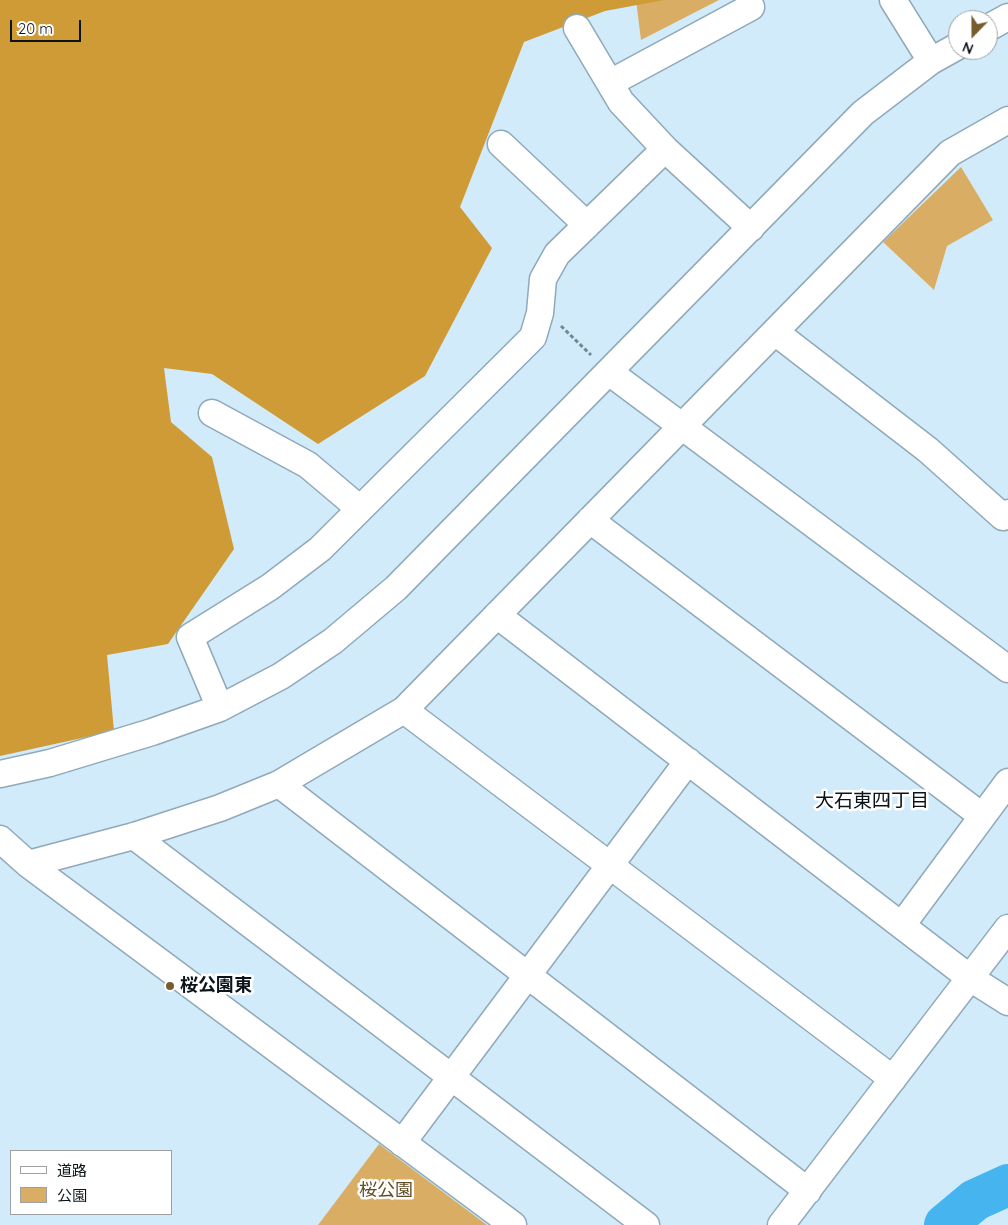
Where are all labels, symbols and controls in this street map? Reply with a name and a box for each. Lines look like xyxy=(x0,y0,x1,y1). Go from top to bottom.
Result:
scale bar xyxy=(12,10,84,42)
north arrow xyxy=(948,10,998,60)
text: 20 m xyxy=(18,19,53,38)
text: N xyxy=(960,38,976,58)
district label: 大石東四丁目 xyxy=(815,790,929,812)
place label: 桜公園東 xyxy=(180,975,252,997)
marker: 桜公園東 xyxy=(164,980,176,992)
legend xyxy=(10,1150,172,1215)
text: 道路 xyxy=(57,1161,87,1180)
park label: 桜公園 xyxy=(359,1180,413,1202)
text: 公園 xyxy=(57,1186,87,1205)

